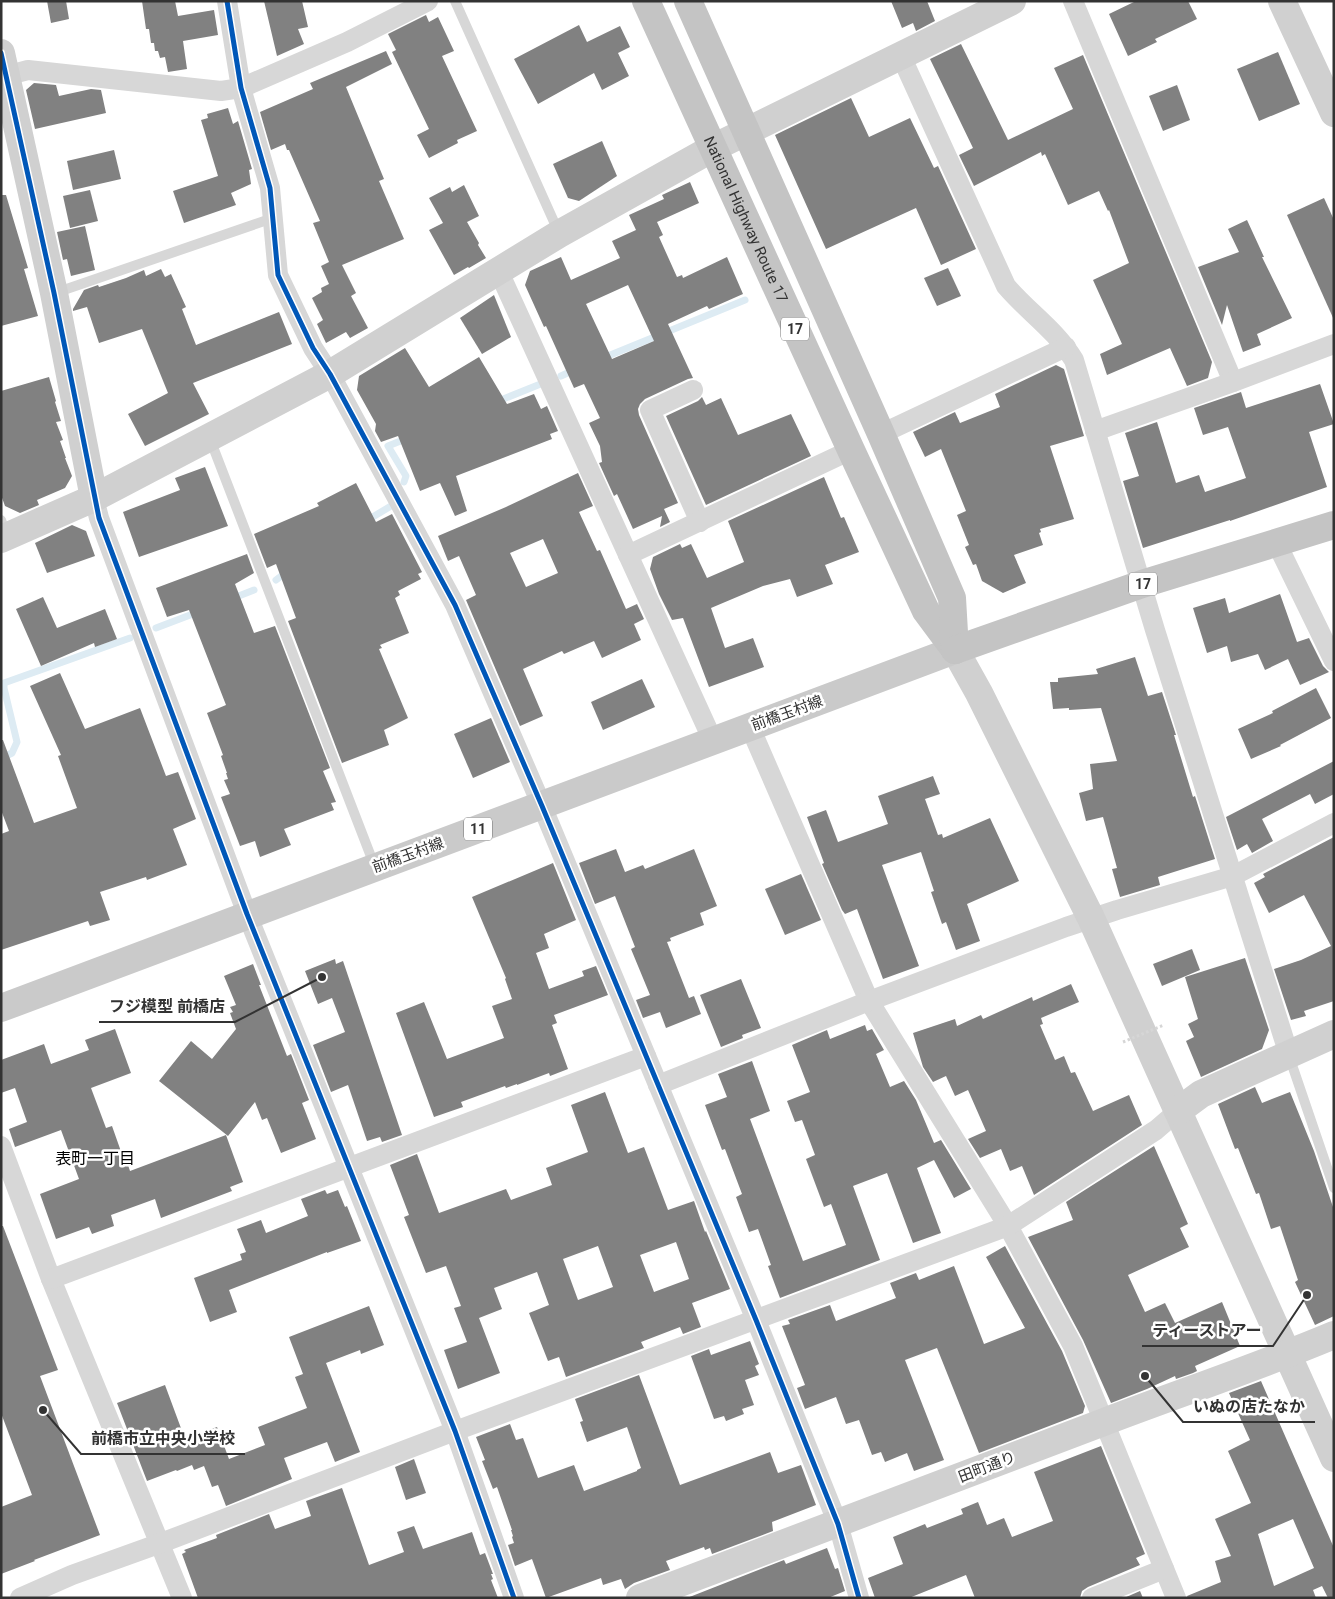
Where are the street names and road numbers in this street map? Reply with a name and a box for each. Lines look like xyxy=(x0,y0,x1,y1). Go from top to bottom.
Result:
street label: National Highway Route 17 xyxy=(700,133,791,305)
road number: 17 xyxy=(781,318,809,340)
road number: 17 xyxy=(1129,572,1157,596)
street label: 前橋玉村線 xyxy=(749,692,825,734)
road number: 11 xyxy=(464,818,492,841)
street label: 前橋玉村線 xyxy=(370,834,446,876)
street label: 田町通り xyxy=(956,1448,1018,1486)

